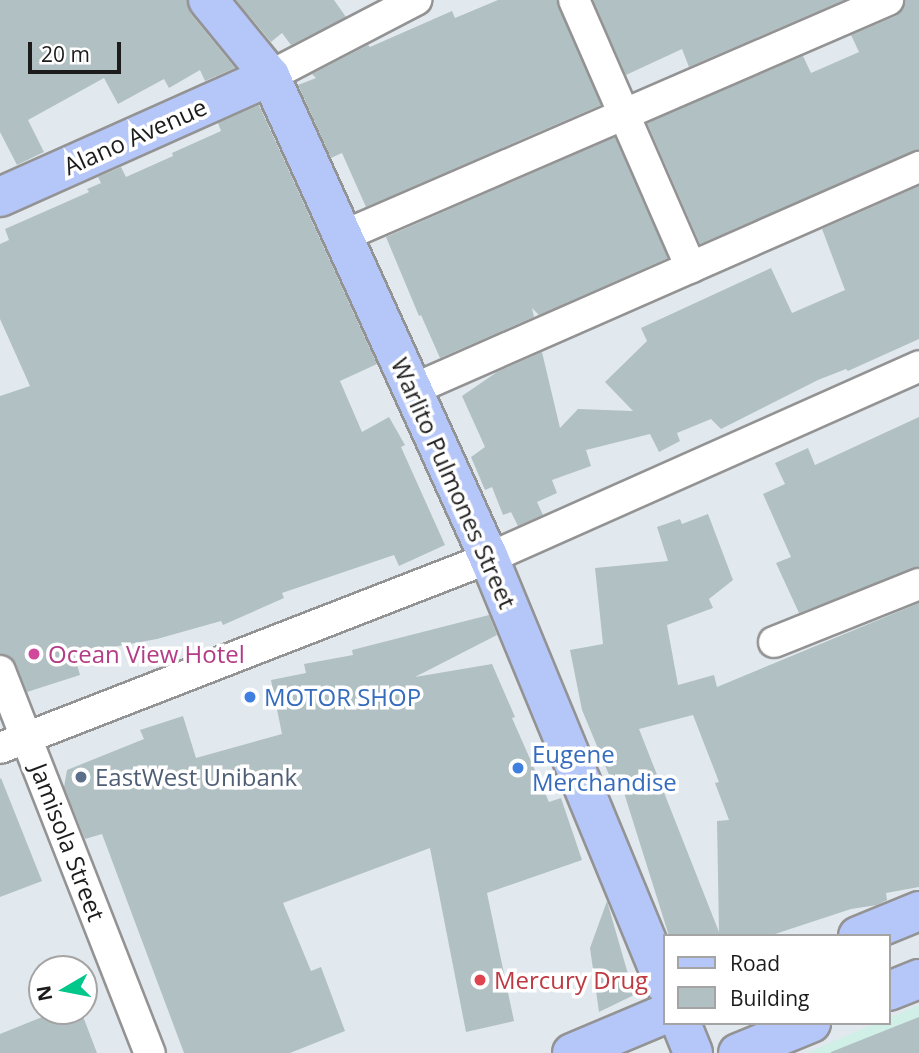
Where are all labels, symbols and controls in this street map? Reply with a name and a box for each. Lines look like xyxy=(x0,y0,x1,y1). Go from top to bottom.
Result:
scale bar xyxy=(32,28,124,72)
text: 20 m xyxy=(41,40,90,68)
street label: Alano Avenue xyxy=(59,92,211,180)
street label: Warlito Pulmones Street xyxy=(386,353,522,613)
place label: Ocean View Hotel xyxy=(48,640,245,668)
marker: Ocean View Hotel xyxy=(26,646,42,662)
place label: MOTOR SHOP xyxy=(264,683,421,711)
marker: MOTOR SHOP xyxy=(242,689,258,705)
place label: Eugene Merchandise xyxy=(532,740,677,796)
street label: Jamisola Street xyxy=(25,759,111,925)
marker: Eugene Merchandise xyxy=(510,760,526,776)
place label: EastWest Unibank xyxy=(95,763,297,791)
marker: EastWest Unibank xyxy=(73,769,89,785)
legend xyxy=(664,934,891,1025)
text: Road xyxy=(730,949,780,977)
north arrow xyxy=(28,955,98,1025)
place label: Mercury Drug xyxy=(494,966,648,994)
marker: Mercury Drug xyxy=(472,972,488,988)
text: N xyxy=(30,983,58,1003)
text: Building xyxy=(730,984,809,1012)

